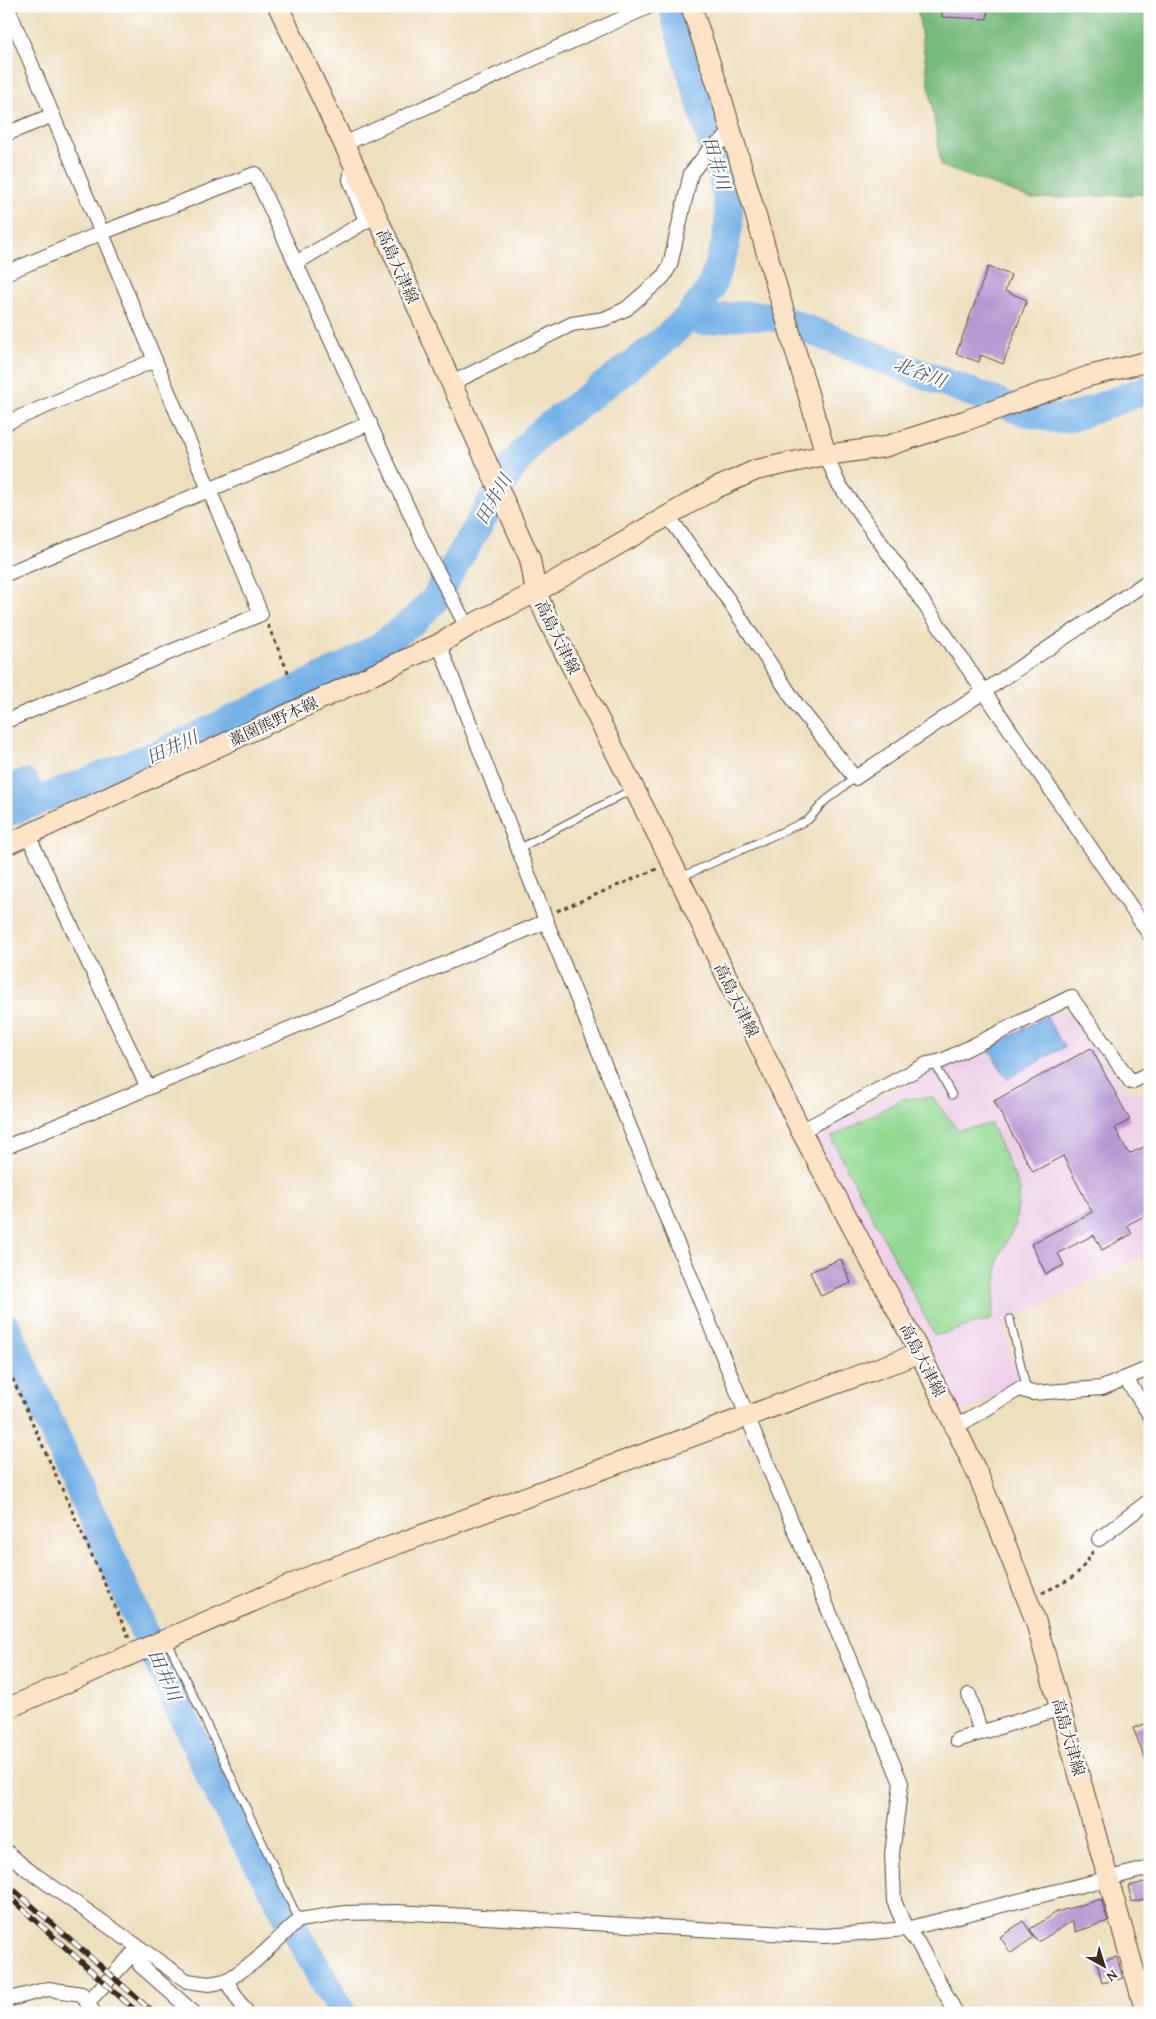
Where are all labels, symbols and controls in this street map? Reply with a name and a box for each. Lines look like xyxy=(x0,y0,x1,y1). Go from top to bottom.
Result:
water label: 田井川 xyxy=(697,133,738,195)
street label: 高島大津線 xyxy=(371,225,425,307)
water label: 北谷川 xyxy=(890,350,952,395)
water label: 田井川 xyxy=(468,467,519,529)
street label: 高島大津線 xyxy=(530,596,586,678)
street label: 藁園熊野本線 xyxy=(224,690,322,752)
water label: 田井川 xyxy=(142,723,204,770)
street label: 高島大津線 xyxy=(709,959,765,1041)
street label: 高島大津線 xyxy=(894,1319,952,1401)
water label: 田井川 xyxy=(142,1645,189,1707)
street label: 高島大津線 xyxy=(1046,1695,1092,1779)
north arrow xyxy=(1078,1942,1128,1992)
text: N xyxy=(1102,1965,1122,1987)

